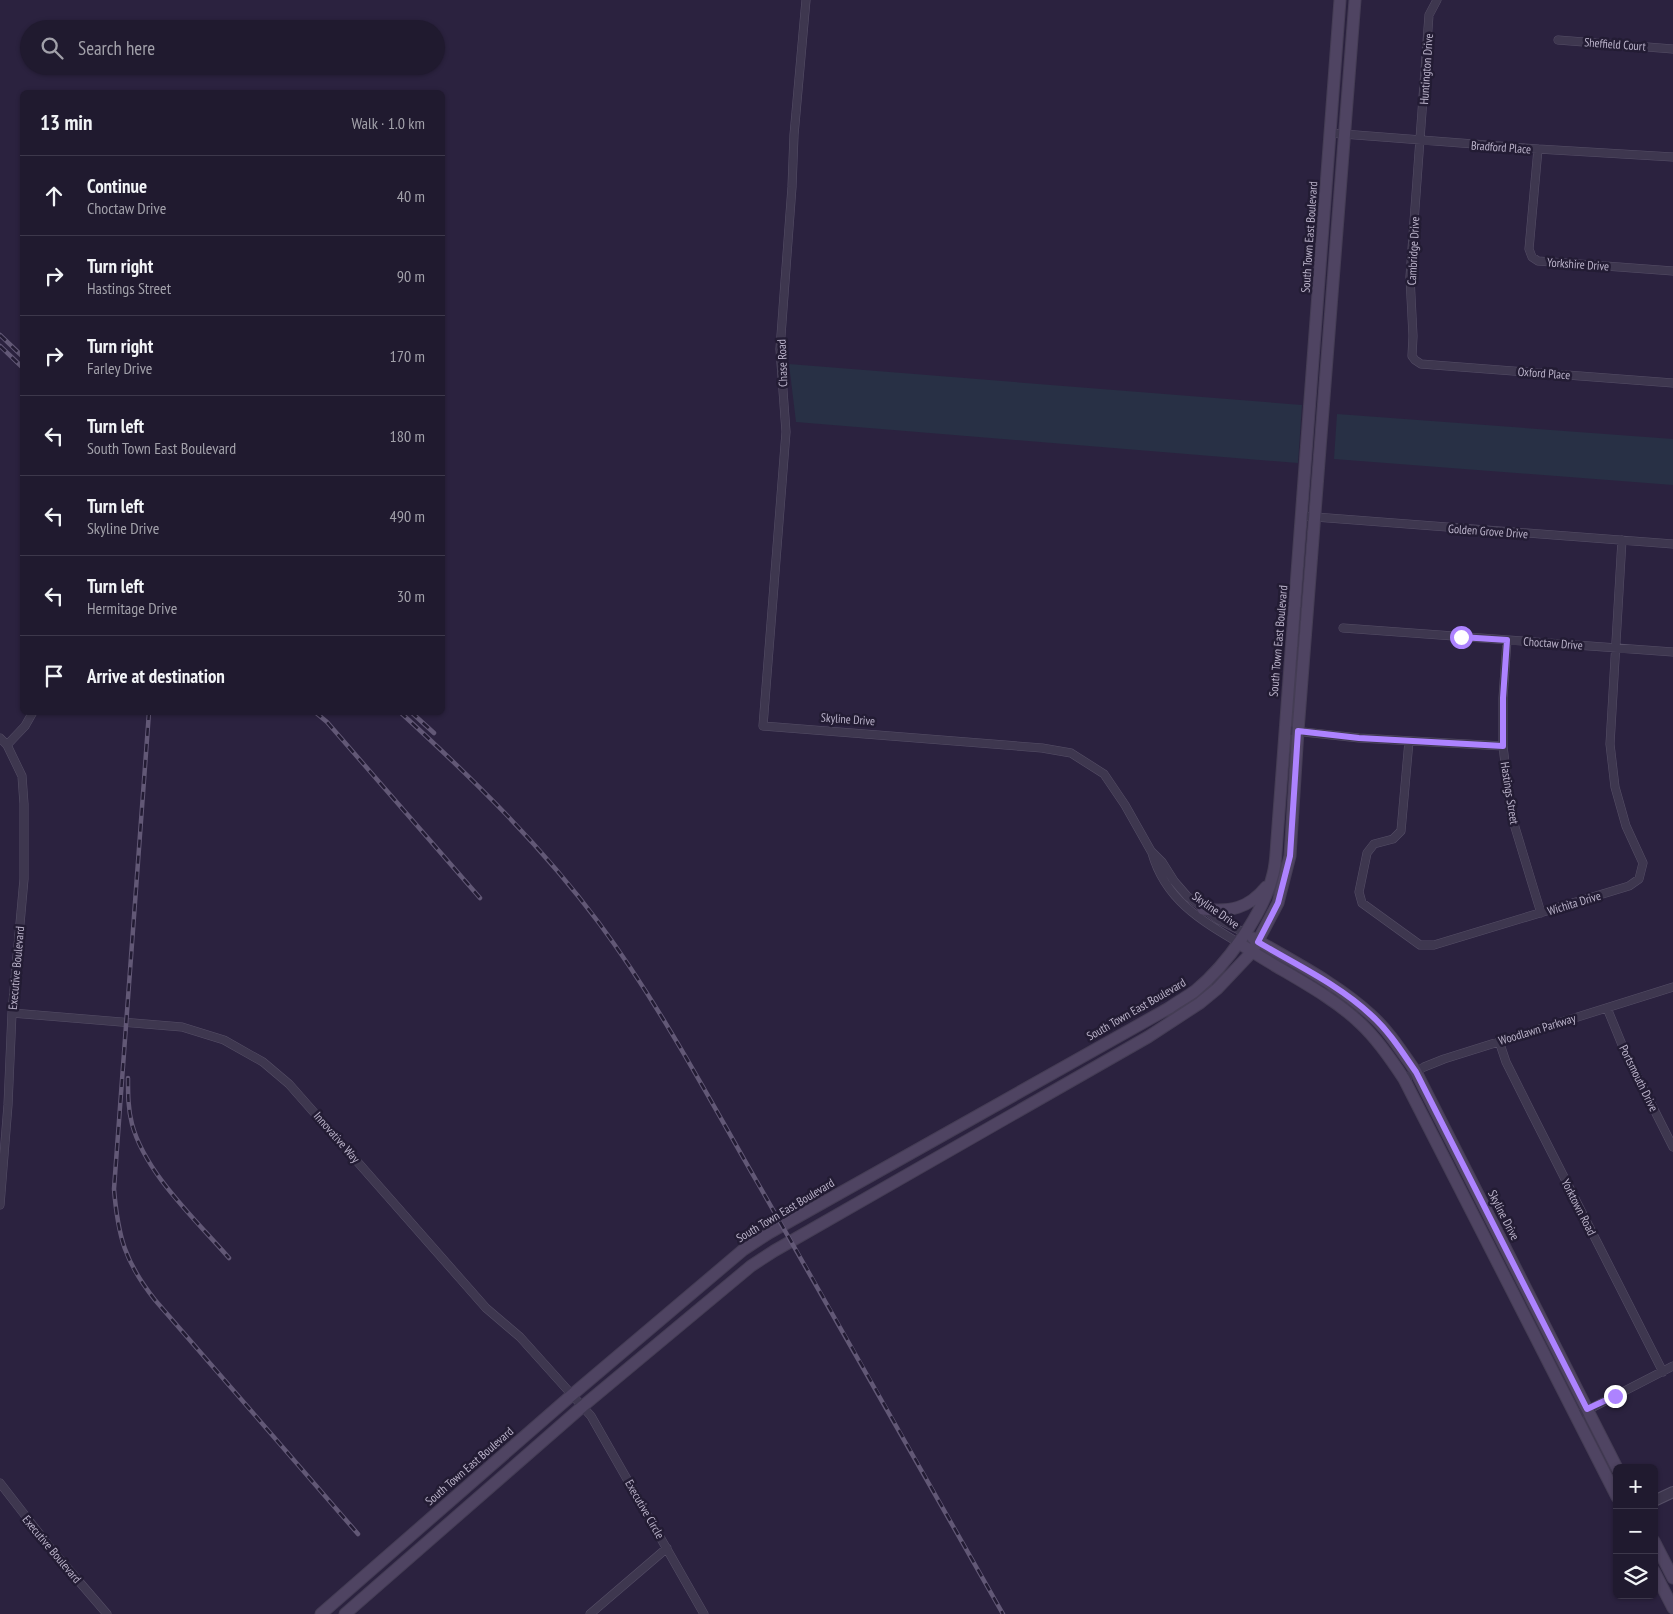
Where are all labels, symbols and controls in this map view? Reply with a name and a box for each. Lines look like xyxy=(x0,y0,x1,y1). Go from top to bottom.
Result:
search box xyxy=(20,20,445,75)
street label: Huntington Drive xyxy=(1416,33,1436,105)
icon: search xyxy=(38,34,66,62)
street label: Sheffield Court xyxy=(1584,34,1647,54)
text: Search here xyxy=(78,36,155,60)
text: 13 min xyxy=(40,109,92,136)
text: Walk · 1.0 km xyxy=(351,113,425,133)
street label: Bradford Place xyxy=(1470,137,1532,157)
text: Continue xyxy=(87,174,147,198)
street label: South Town East Boulevard xyxy=(1298,181,1320,293)
icon: ahead xyxy=(40,182,68,210)
text: 40 m xyxy=(397,186,425,206)
text: Choctaw Drive xyxy=(87,198,166,218)
street label: Cambridge Drive xyxy=(1404,216,1422,286)
text: Turn right xyxy=(87,254,153,278)
street label: Yorkshire Drive xyxy=(1546,254,1610,274)
icon: right xyxy=(40,262,68,290)
text: 90 m xyxy=(397,266,425,286)
text: Hastings Street xyxy=(87,278,171,298)
text: Turn right xyxy=(87,334,153,358)
street label: Chase Road xyxy=(774,339,790,387)
icon: right xyxy=(40,342,68,370)
text: 170 m xyxy=(390,346,425,366)
text: Farley Drive xyxy=(87,358,152,378)
street label: Oxford Place xyxy=(1517,364,1571,382)
text: Turn left xyxy=(87,414,144,438)
icon: left xyxy=(40,422,68,450)
text: 180 m xyxy=(390,426,425,446)
text: South Town East Boulevard xyxy=(87,438,236,458)
text: Turn left xyxy=(87,494,144,518)
icon: left xyxy=(40,502,68,530)
text: 490 m xyxy=(390,506,425,526)
text: Skyline Drive xyxy=(87,518,159,538)
street label: Golden Grove Drive xyxy=(1448,521,1528,541)
text: Turn left xyxy=(87,574,144,598)
icon: left xyxy=(40,582,68,610)
street label: South Town East Boulevard xyxy=(1266,585,1290,697)
text: 30 m xyxy=(397,586,425,606)
text: Hermitage Drive xyxy=(87,598,177,618)
route start xyxy=(1450,626,1473,649)
street label: Choctaw Drive xyxy=(1523,633,1583,653)
icon: arrive xyxy=(40,662,68,690)
text: Arrive at destination xyxy=(87,664,225,688)
street label: Skyline Drive xyxy=(820,710,876,728)
street label: Hastings Street xyxy=(1498,761,1522,826)
street label: Skyline Drive xyxy=(1189,888,1243,932)
street label: Wichita Drive xyxy=(1545,888,1603,918)
street label: Executive Boulevard xyxy=(5,926,27,1010)
street label: South Town East Boulevard xyxy=(1084,975,1188,1043)
street label: Woodlawn Parkway xyxy=(1497,1010,1578,1048)
street label: Portsmouth Drive xyxy=(1616,1042,1662,1114)
street label: Innovative Way xyxy=(311,1108,364,1166)
street label: South Town East Boulevard xyxy=(733,1175,837,1245)
street label: Yorktown Road xyxy=(1558,1176,1600,1238)
street label: Skyline Drive xyxy=(1485,1187,1523,1243)
route end xyxy=(1604,1385,1627,1408)
street label: South Town East Boulevard xyxy=(422,1424,516,1508)
map controls xyxy=(1613,1464,1658,1599)
button: + xyxy=(1613,1464,1658,1509)
street label: Executive Circle xyxy=(622,1477,668,1541)
button: − xyxy=(1613,1509,1658,1554)
street label: Executive Boulevard xyxy=(19,1512,85,1586)
button: layers xyxy=(1613,1554,1658,1599)

